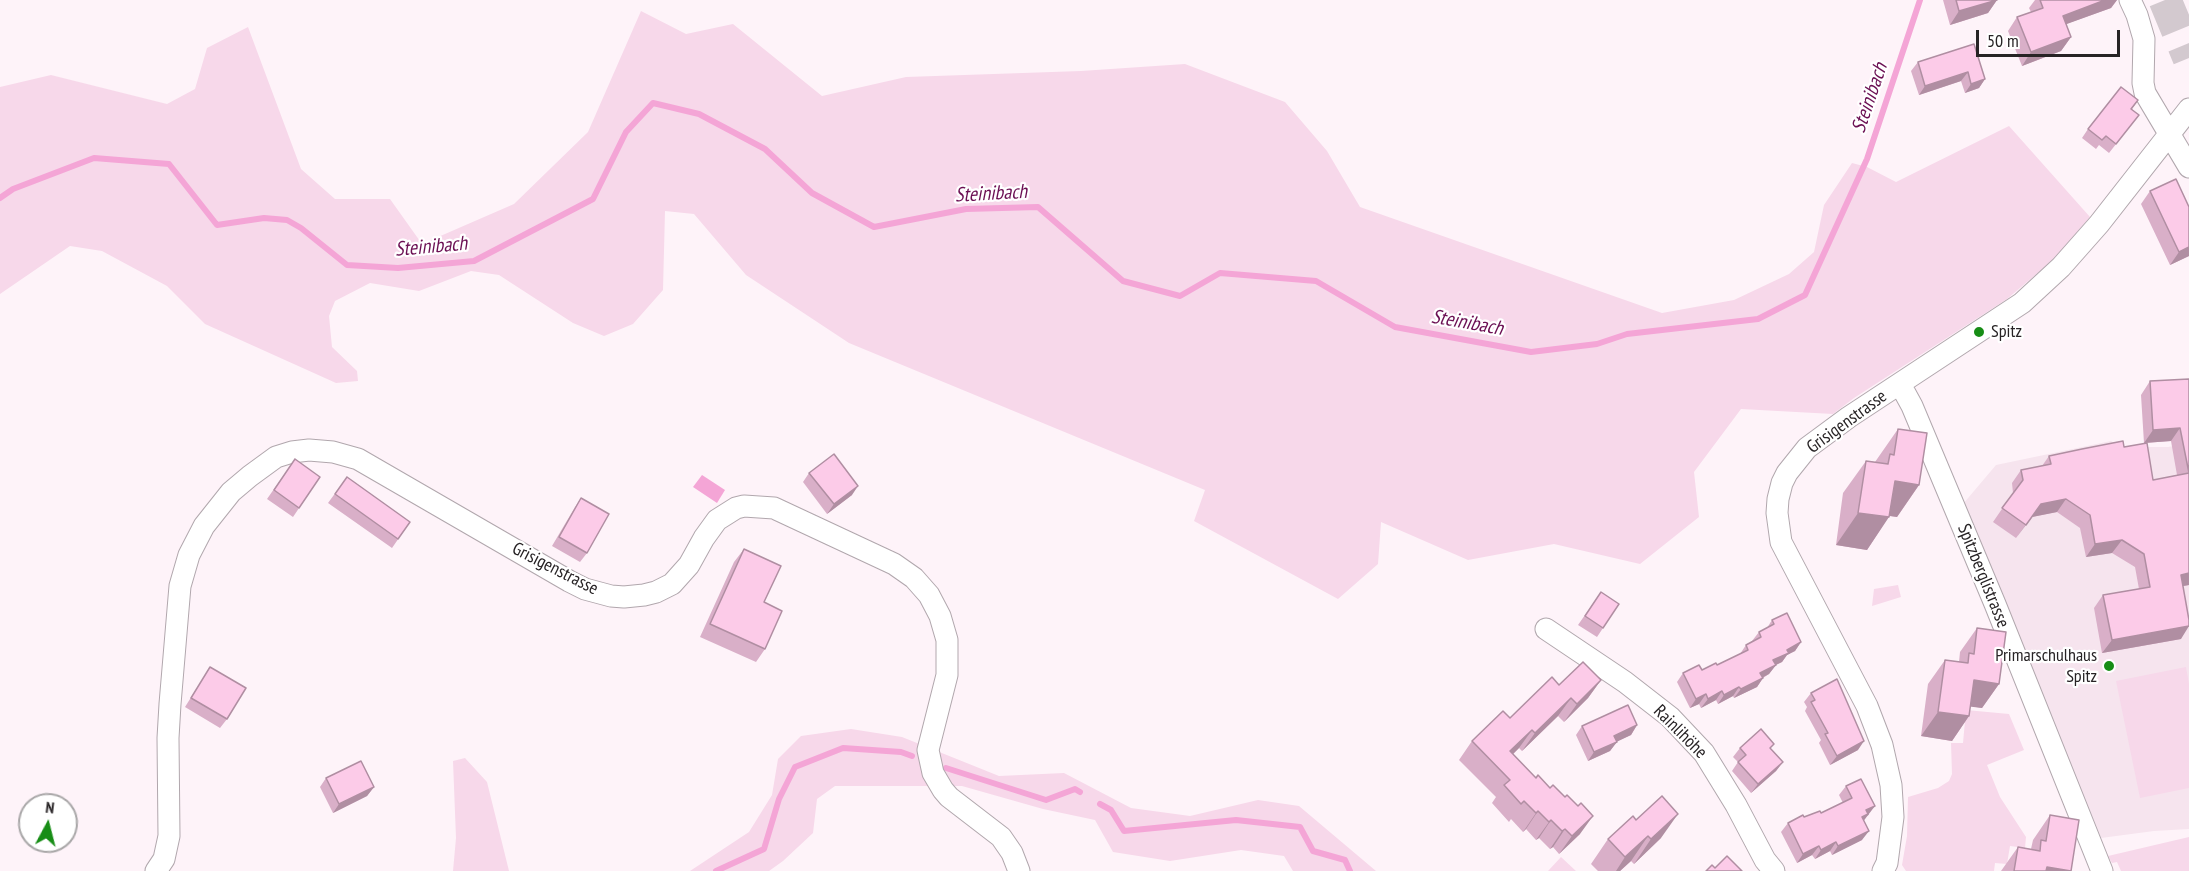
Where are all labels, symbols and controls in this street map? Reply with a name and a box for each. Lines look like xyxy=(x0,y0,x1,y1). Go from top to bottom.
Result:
scale bar xyxy=(1979,18,2123,56)
text: 50 m xyxy=(1987,29,2019,52)
water label: Steinibach xyxy=(1847,60,1893,136)
water label: Steinibach xyxy=(954,180,1028,208)
water label: Steinibach xyxy=(394,232,468,262)
water label: Steinibach xyxy=(1429,305,1505,341)
place label: Spitz xyxy=(1991,321,2022,343)
marker: Spitz xyxy=(1972,325,1986,339)
street label: Grisigenstrasse xyxy=(1803,386,1891,458)
street label: Spitzberglistrasse xyxy=(1952,521,2014,631)
street label: Grisigenstrasse xyxy=(508,538,602,600)
place label: Primarschulhaus Spitz xyxy=(1995,645,2097,688)
marker: Primarschulhaus Spitz xyxy=(2102,659,2116,673)
street label: Rainlihöhe xyxy=(1649,701,1711,763)
north arrow xyxy=(18,793,78,853)
text: N xyxy=(44,797,55,818)

